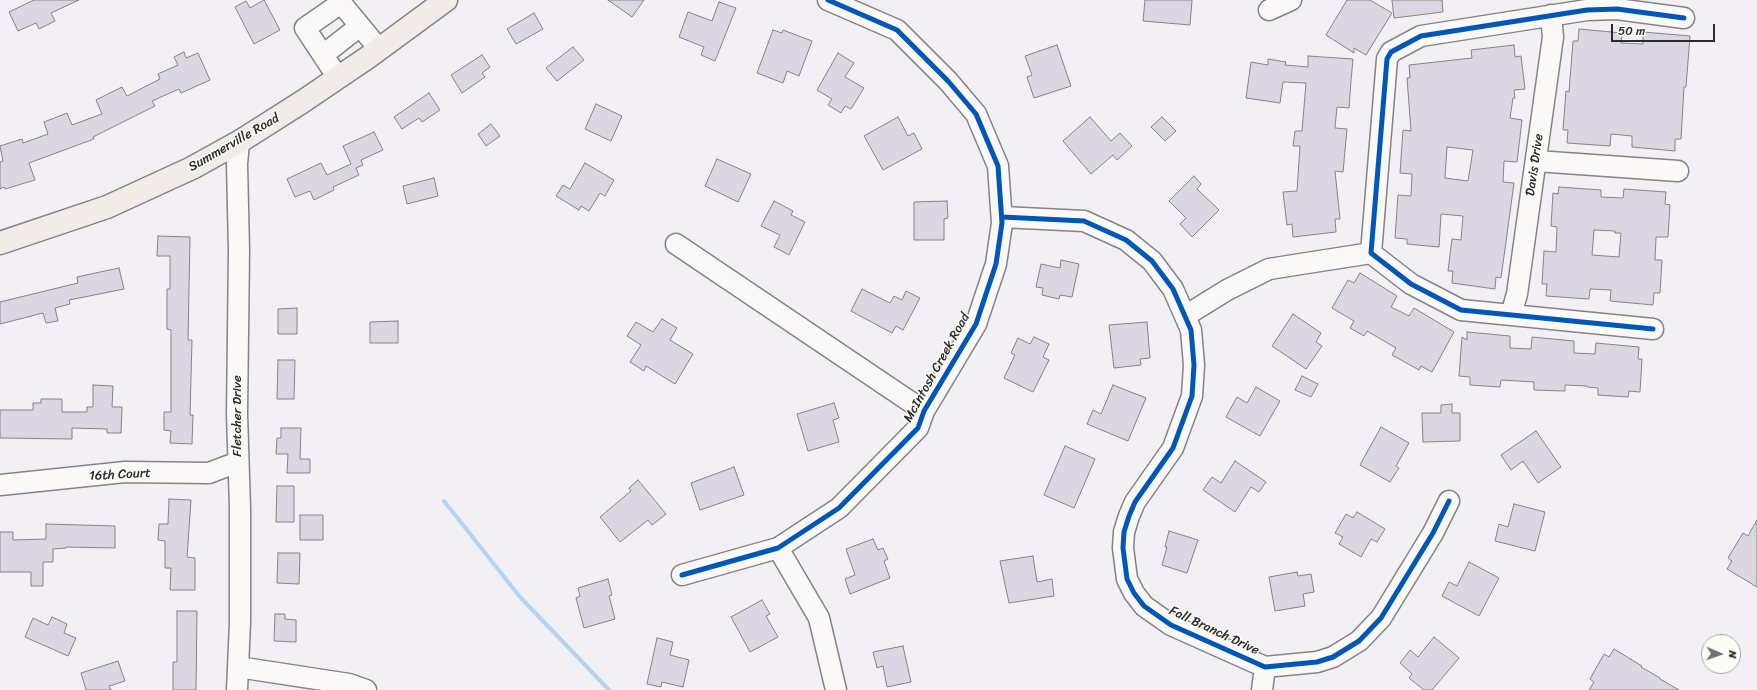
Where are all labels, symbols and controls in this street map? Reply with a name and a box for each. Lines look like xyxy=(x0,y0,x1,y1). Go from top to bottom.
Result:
scale bar xyxy=(1613,16,1717,42)
text: 50 m xyxy=(1618,20,1645,42)
street label: Summerville Road xyxy=(186,111,282,175)
street label: Davis Drive xyxy=(1523,133,1547,197)
street label: McIntosh Creek Road xyxy=(901,311,973,425)
street label: Fletcher Drive xyxy=(230,375,246,457)
street label: 16th Court xyxy=(89,466,151,484)
street label: Fall Branch Drive xyxy=(1166,603,1262,659)
north arrow xyxy=(1701,634,1741,674)
text: N xyxy=(1723,650,1742,659)

